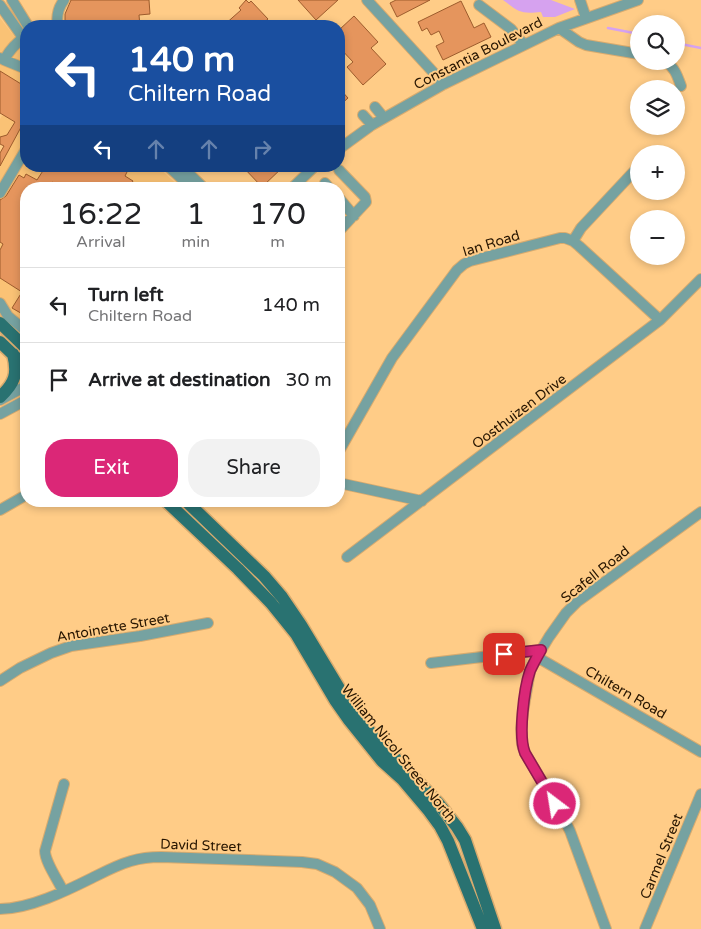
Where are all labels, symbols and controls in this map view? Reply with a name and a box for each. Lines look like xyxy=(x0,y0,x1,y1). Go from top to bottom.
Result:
street label: Constantia Boulevard xyxy=(411,14,545,93)
map controls xyxy=(630,15,685,265)
button: search xyxy=(630,15,685,70)
text: 140 m xyxy=(128,39,235,81)
icon: left xyxy=(45,40,110,105)
button: layers xyxy=(630,80,685,135)
text: Chiltern Road xyxy=(128,81,271,107)
icon: left xyxy=(89,135,117,163)
icon: ahead xyxy=(142,135,170,163)
icon: ahead xyxy=(195,135,223,163)
icon: right xyxy=(248,135,276,163)
button: + xyxy=(630,145,685,200)
text: 16:22 xyxy=(59,196,142,233)
text: 1 xyxy=(186,196,205,233)
text: 170 xyxy=(249,196,306,233)
button: − xyxy=(630,210,685,265)
street label: Ian Road xyxy=(460,227,522,260)
text: Arrival xyxy=(76,232,126,252)
text: min xyxy=(182,232,210,252)
text: m xyxy=(270,232,285,252)
text: Turn left xyxy=(88,284,164,306)
icon: left xyxy=(45,291,73,319)
text: 140 m xyxy=(262,294,320,316)
text: Chiltern Road xyxy=(88,306,192,326)
icon: arrive xyxy=(45,366,73,394)
text: Arrive at destination xyxy=(88,369,271,391)
text: 30 m xyxy=(286,369,332,391)
street label: Oosthuizen Drive xyxy=(469,370,570,452)
button: Exit xyxy=(45,439,178,497)
button: Share xyxy=(188,439,320,497)
street label: Scafell Road xyxy=(558,542,633,606)
street label: Antoinette Street xyxy=(55,609,172,646)
pin xyxy=(483,633,525,675)
icon: arrive xyxy=(490,640,518,668)
street label: Chiltern Road xyxy=(582,662,669,723)
street label: William Nicol Street North xyxy=(338,681,459,826)
position arrow xyxy=(528,777,580,829)
street label: Carmel Street xyxy=(637,810,687,902)
street label: David Street xyxy=(160,836,243,855)

